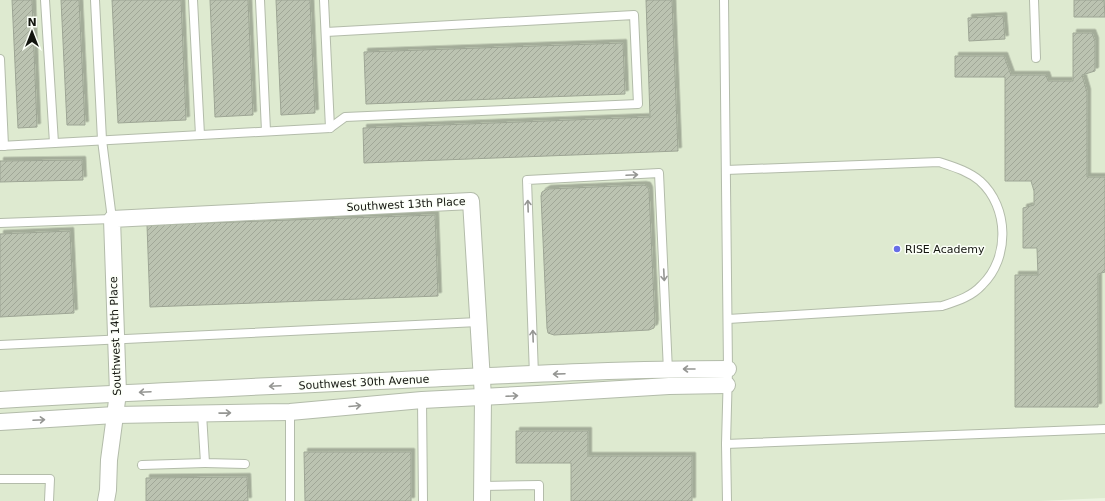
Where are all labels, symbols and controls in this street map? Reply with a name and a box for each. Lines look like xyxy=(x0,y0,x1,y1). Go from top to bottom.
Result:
north arrow xyxy=(12,12,52,52)
text: N xyxy=(27,16,37,29)
one-way arrow xyxy=(625,171,638,178)
street label: Southwest 13th Place xyxy=(346,195,466,214)
one-way arrow xyxy=(524,200,532,213)
place label: RISE Academy xyxy=(905,243,985,256)
marker: RISE Academy xyxy=(892,244,902,254)
one-way arrow xyxy=(660,268,668,281)
street label: Southwest 14th Place xyxy=(107,276,124,396)
one-way arrow xyxy=(529,330,536,343)
one-way arrow xyxy=(683,365,696,373)
one-way arrow xyxy=(553,370,566,377)
street label: Southwest 30th Avenue xyxy=(298,373,430,392)
one-way arrow xyxy=(269,382,282,390)
one-way arrow xyxy=(139,388,152,396)
one-way arrow xyxy=(505,392,518,399)
one-way arrow xyxy=(348,403,361,410)
one-way arrow xyxy=(218,410,231,417)
one-way arrow xyxy=(32,416,45,423)

